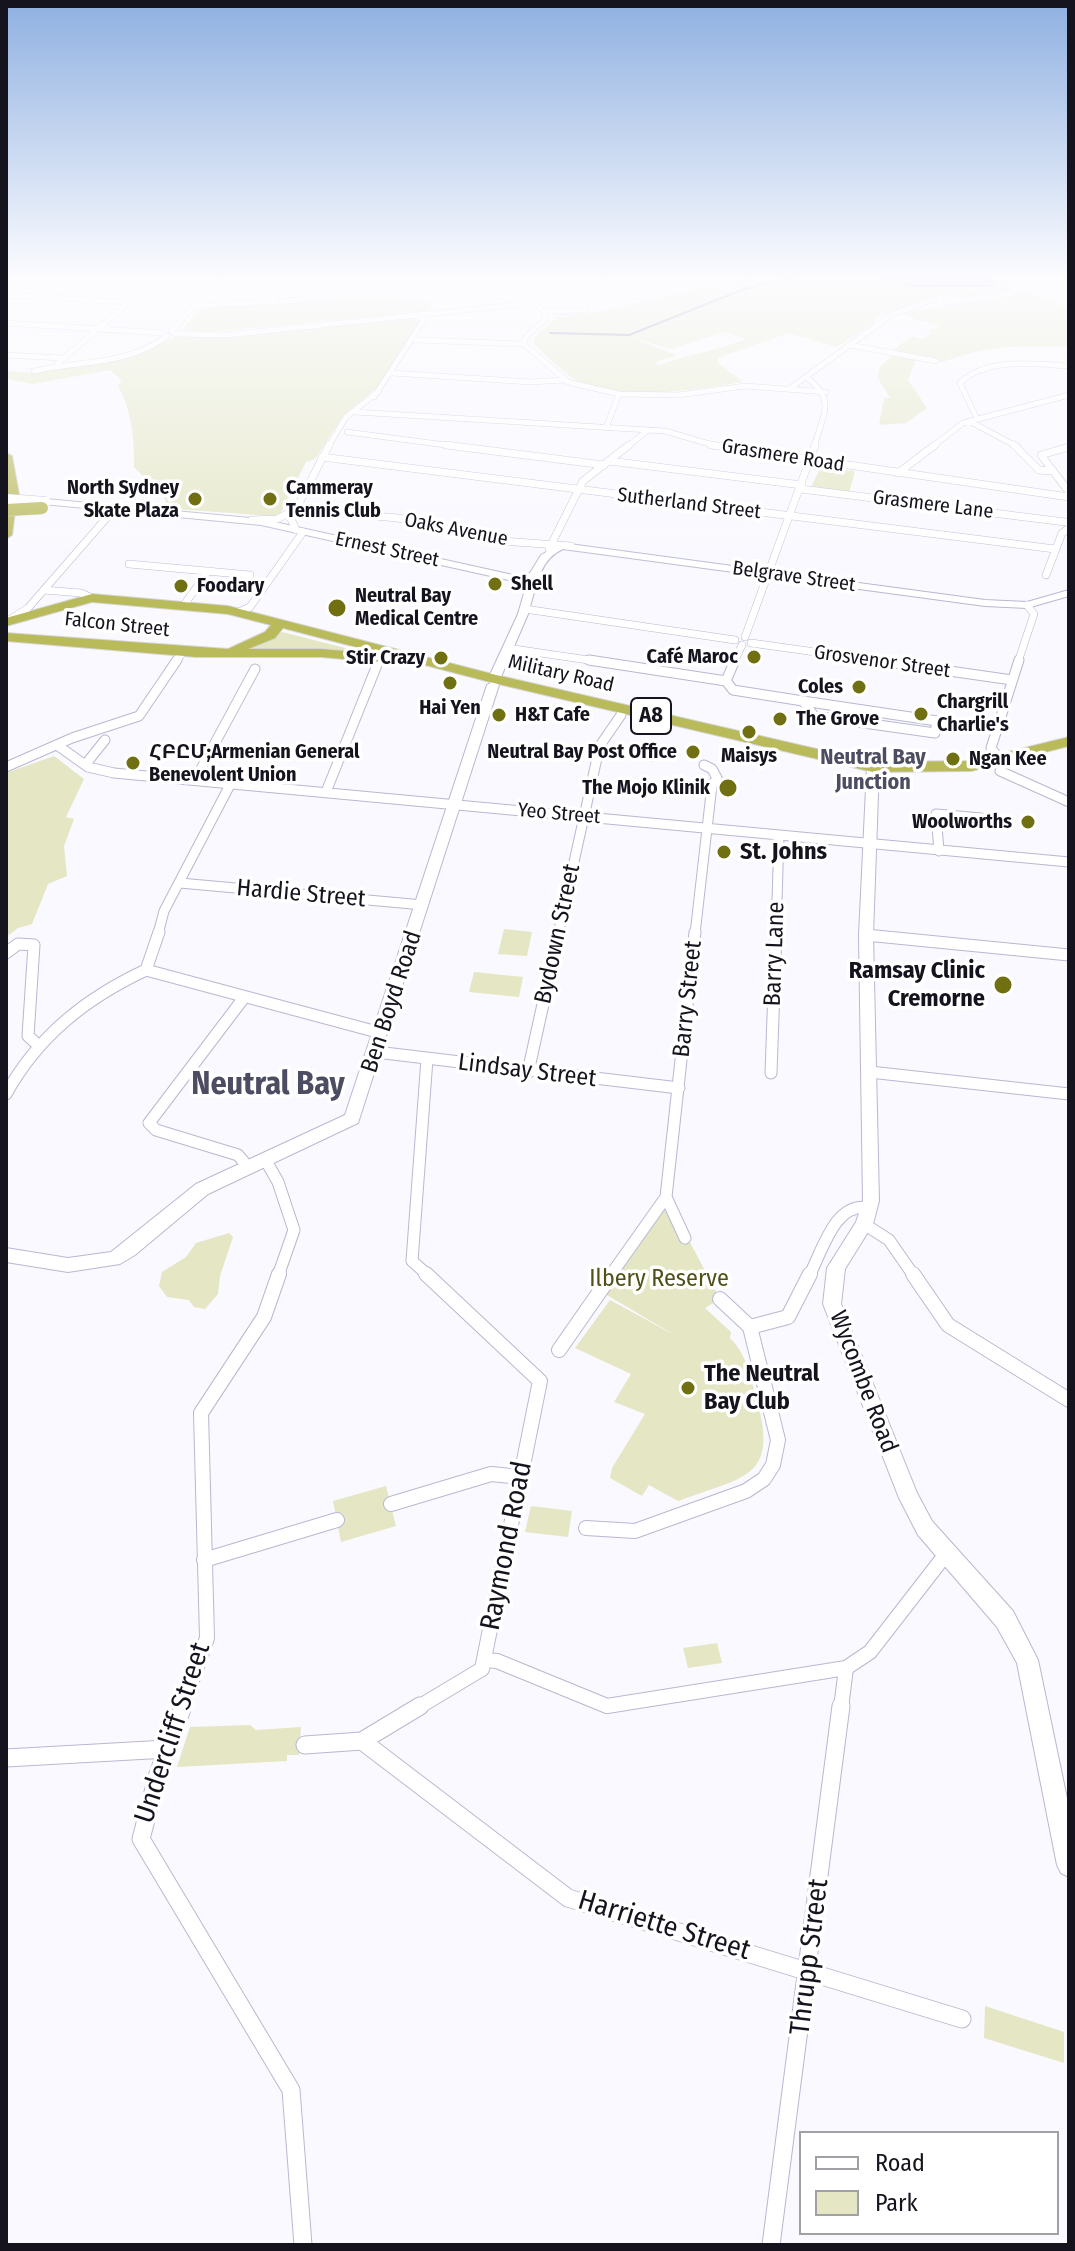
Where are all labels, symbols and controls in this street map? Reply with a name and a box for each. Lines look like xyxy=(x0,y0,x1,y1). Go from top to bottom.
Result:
street label: Grasmere Road xyxy=(720,434,846,478)
place label: North Sydney Skate Plaza xyxy=(67,476,179,523)
place label: Cammeray Tennis Club xyxy=(286,476,381,523)
street label: Sutherland Street xyxy=(616,483,762,525)
street label: Grasmere Lane xyxy=(871,486,995,524)
marker: North Sydney Skate Plaza xyxy=(186,490,204,508)
marker: Cammeray Tennis Club xyxy=(261,490,279,508)
street label: Oaks Avenue xyxy=(402,508,510,552)
street label: Ernest Street xyxy=(333,527,441,573)
street label: Belgrave Street xyxy=(731,556,857,598)
place label: Shell xyxy=(511,572,553,596)
place label: Foodary xyxy=(197,574,264,598)
marker: Shell xyxy=(486,575,504,593)
marker: Foodary xyxy=(172,577,190,595)
place label: Neutral Bay Medical Centre xyxy=(355,584,478,631)
marker: Neutral Bay Medical Centre xyxy=(326,597,348,619)
street label: Falcon Street xyxy=(63,608,171,642)
street label: Grosvenor Street xyxy=(812,641,952,683)
place label: Café Maroc xyxy=(647,645,738,669)
place label: Stir Crazy xyxy=(346,646,425,670)
marker: Café Maroc xyxy=(745,648,763,666)
marker: Stir Crazy xyxy=(432,649,450,667)
street label: Military Road xyxy=(506,650,616,698)
marker: Hai Yen xyxy=(441,674,459,692)
place label: Coles xyxy=(798,675,843,699)
marker: Coles xyxy=(850,678,868,696)
place label: Chargrill Charlie's xyxy=(937,690,1009,737)
place label: Hai Yen xyxy=(419,696,481,720)
road number: A8 xyxy=(631,698,671,734)
place label: H&T Cafe xyxy=(515,703,590,727)
marker: Chargrill Charlie's xyxy=(912,705,930,723)
marker: H&T Cafe xyxy=(490,706,508,724)
place label: The Grove xyxy=(796,707,879,731)
marker: The Grove xyxy=(771,710,789,728)
marker: Maisys xyxy=(740,723,758,741)
place label: ՀԲԸՄ;Armenian General Benevolent Union xyxy=(149,740,359,787)
place label: Neutral Bay Post Office xyxy=(487,740,677,764)
marker: Neutral Bay Post Office xyxy=(684,743,702,761)
place label: Maisys xyxy=(721,744,777,768)
district label: Neutral Bay Junction xyxy=(820,745,926,796)
place label: Ngan Kee xyxy=(969,747,1047,771)
marker: Ngan Kee xyxy=(944,750,962,768)
marker: ՀԲԸՄ;Armenian General Benevolent Union xyxy=(124,754,142,772)
place label: The Mojo Klinik xyxy=(582,776,710,800)
marker: The Mojo Klinik xyxy=(717,777,739,799)
street label: Yeo Street xyxy=(517,798,601,830)
place label: Woolworths xyxy=(912,810,1012,834)
marker: Woolworths xyxy=(1019,813,1037,831)
place label: St. Johns xyxy=(740,838,827,866)
marker: St. Johns xyxy=(715,843,733,861)
street label: Bydown Street xyxy=(529,861,587,1007)
street label: Hardie Street xyxy=(235,874,367,914)
street label: Barry Lane xyxy=(759,901,791,1007)
street label: Ben Boyd Road xyxy=(355,927,429,1077)
street label: Barry Street xyxy=(668,939,708,1059)
place label: Ramsay Clinic Cremorne xyxy=(849,957,985,1013)
marker: Ramsay Clinic Cremorne xyxy=(992,974,1014,996)
street label: Lindsay Street xyxy=(456,1048,598,1094)
district label: Neutral Bay xyxy=(191,1066,345,1104)
park label: Ilbery Reserve xyxy=(589,1265,729,1293)
street label: Wycombe Road xyxy=(823,1307,903,1457)
place label: The Neutral Bay Club xyxy=(704,1360,819,1416)
marker: The Neutral Bay Club xyxy=(679,1379,697,1397)
street label: Raymond Road xyxy=(474,1459,540,1633)
street label: Undercliff Street xyxy=(128,1638,218,1828)
street label: Thrupp Street xyxy=(784,1877,836,2037)
street label: Harriette Street xyxy=(574,1884,754,1968)
legend xyxy=(799,2131,1059,2235)
text: Road xyxy=(875,2149,925,2177)
text: Park xyxy=(875,2189,918,2217)

